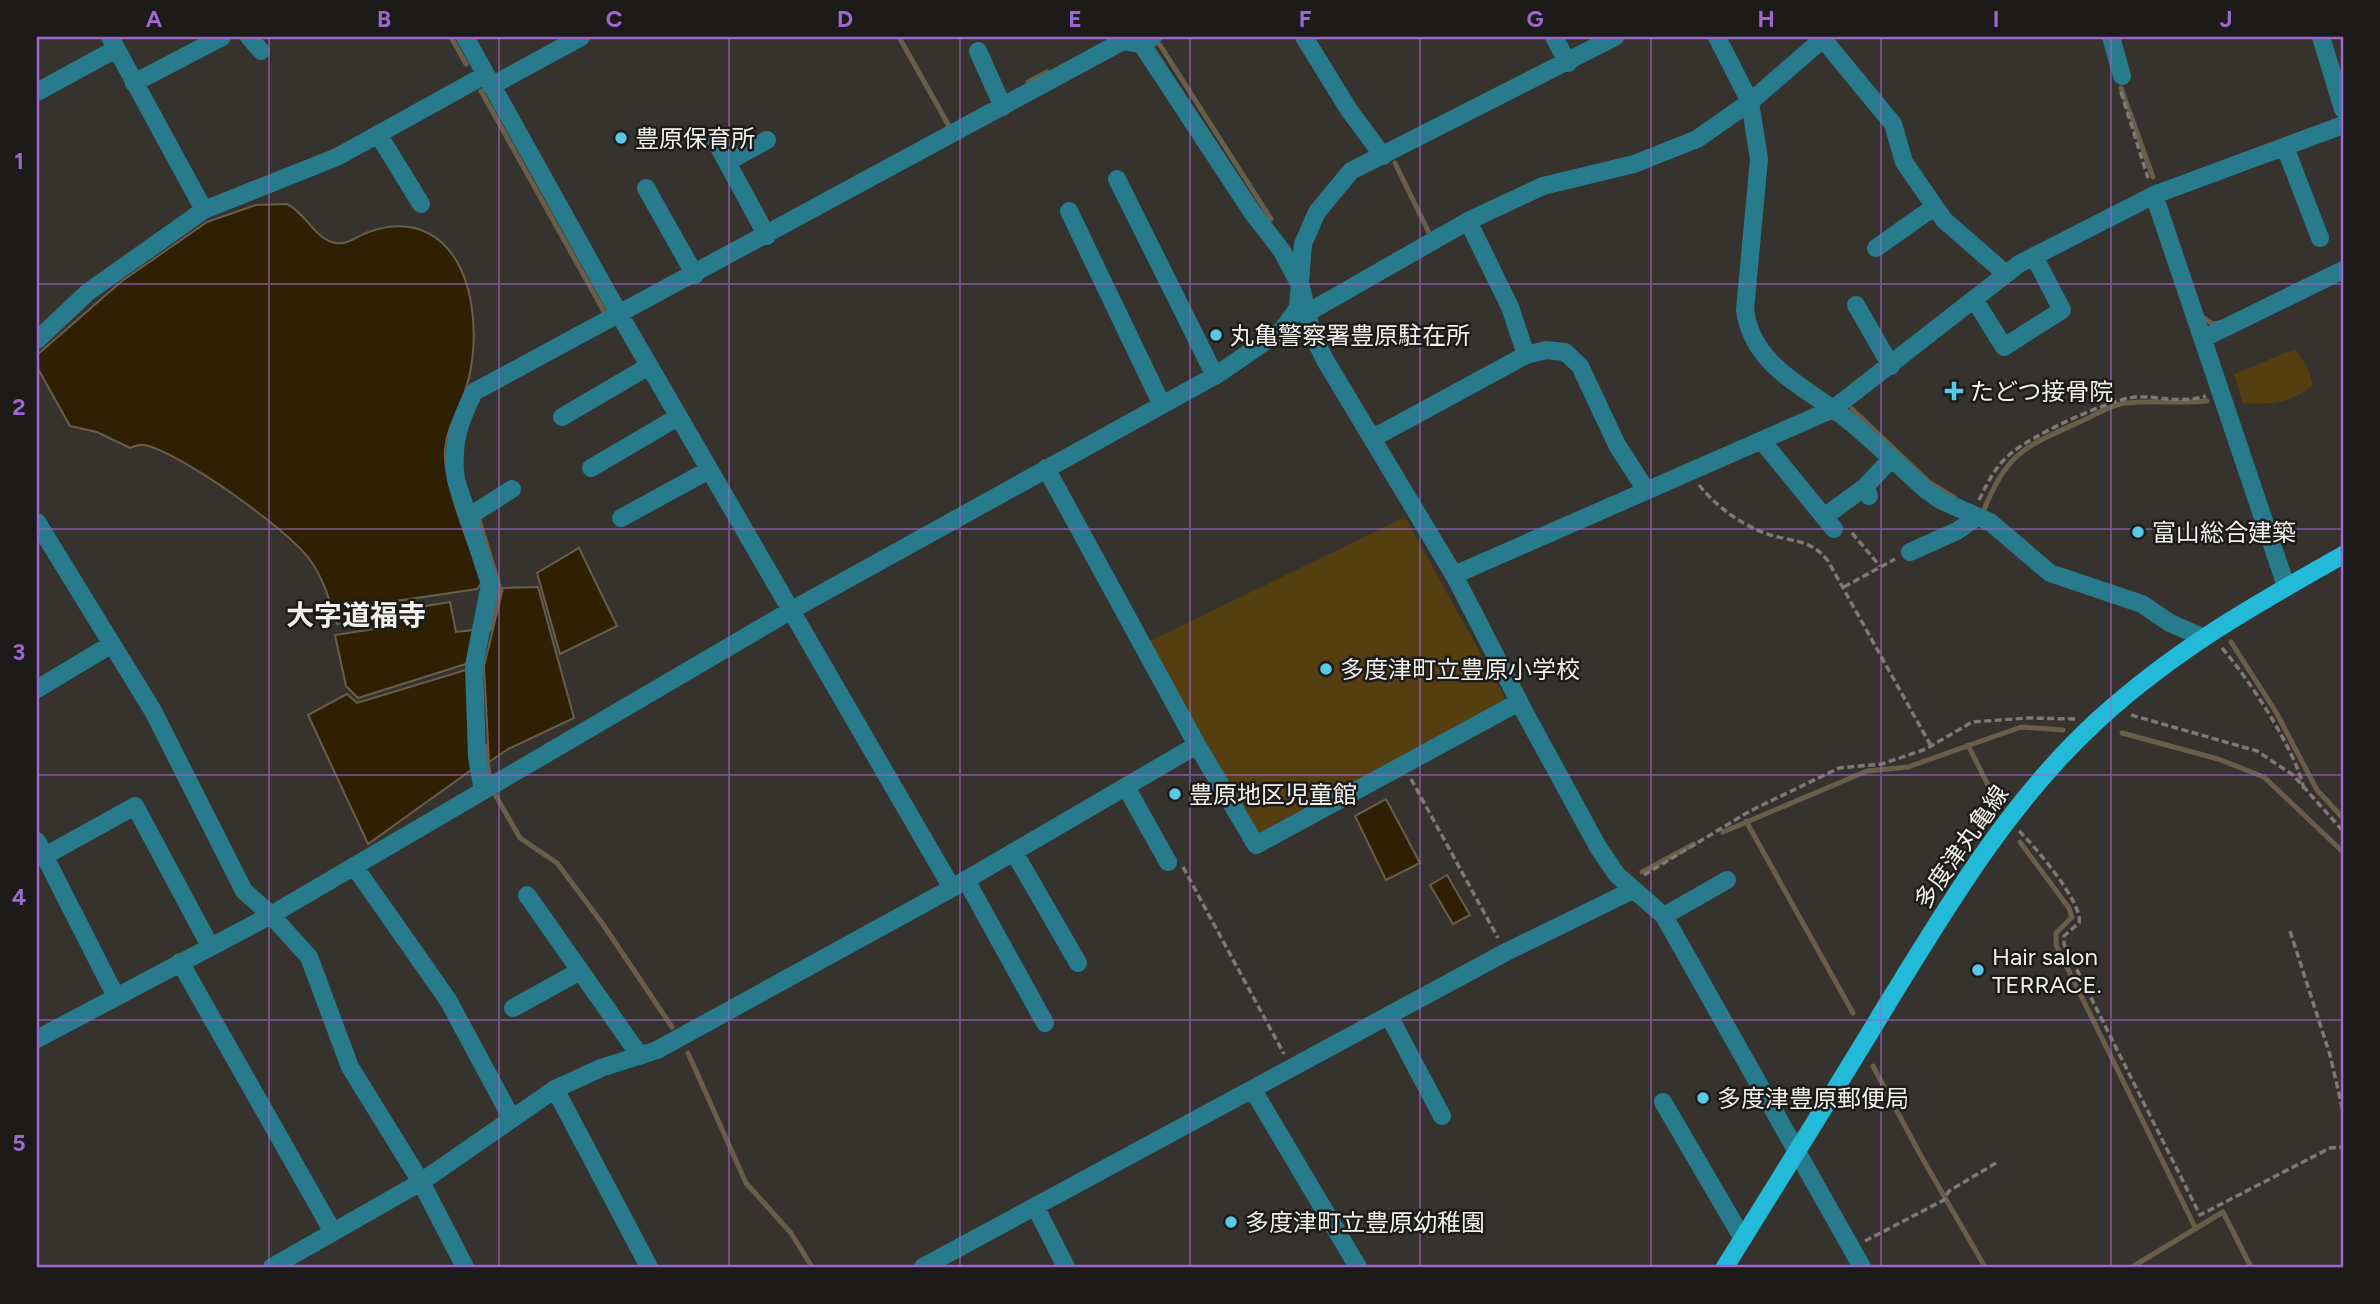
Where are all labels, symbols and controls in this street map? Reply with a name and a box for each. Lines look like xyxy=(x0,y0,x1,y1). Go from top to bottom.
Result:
text: A xyxy=(146,5,163,33)
text: B xyxy=(377,5,391,33)
text: C xyxy=(606,5,623,33)
text: D xyxy=(837,5,853,33)
text: E xyxy=(1068,5,1082,33)
text: F xyxy=(1299,5,1312,33)
text: G xyxy=(1526,5,1544,33)
text: H xyxy=(1757,5,1775,33)
text: I xyxy=(1993,5,1999,33)
text: J xyxy=(2220,5,2232,33)
place label: 豊原保育所 xyxy=(635,124,755,153)
marker: 豊原保育所 xyxy=(613,130,629,146)
text: 1 xyxy=(14,147,24,175)
place label: 丸亀警察署豊原駐在所 xyxy=(1230,321,1470,350)
marker: 丸亀警察署豊原駐在所 xyxy=(1208,327,1224,343)
place label: たどつ接骨院 xyxy=(1970,377,2113,406)
marker: たどつ接骨院 xyxy=(1944,381,1964,401)
text: 2 xyxy=(12,393,26,421)
place label: 富山総合建築 xyxy=(2152,518,2296,547)
marker: 富山総合建築 xyxy=(2130,524,2146,540)
district label: 大字道福寺 xyxy=(286,598,426,632)
text: 3 xyxy=(13,638,25,666)
place label: 多度津町立豊原小学校 xyxy=(1340,655,1580,684)
marker: 多度津町立豊原小学校 xyxy=(1318,661,1334,677)
place label: 豊原地区児童館 xyxy=(1189,780,1357,809)
street label: 多度津丸亀線 xyxy=(1908,780,2014,914)
marker: 豊原地区児童館 xyxy=(1167,786,1183,802)
text: 4 xyxy=(12,883,26,911)
place label: Hair salon TERRACE. xyxy=(1992,942,2102,999)
marker: Hair salon TERRACE. xyxy=(1970,962,1986,978)
place label: 多度津豊原郵便局 xyxy=(1717,1084,1909,1113)
marker: 多度津豊原郵便局 xyxy=(1695,1090,1711,1106)
text: 5 xyxy=(12,1129,26,1157)
place label: 多度津町立豊原幼稚園 xyxy=(1245,1208,1485,1237)
marker: 多度津町立豊原幼稚園 xyxy=(1223,1214,1239,1230)

